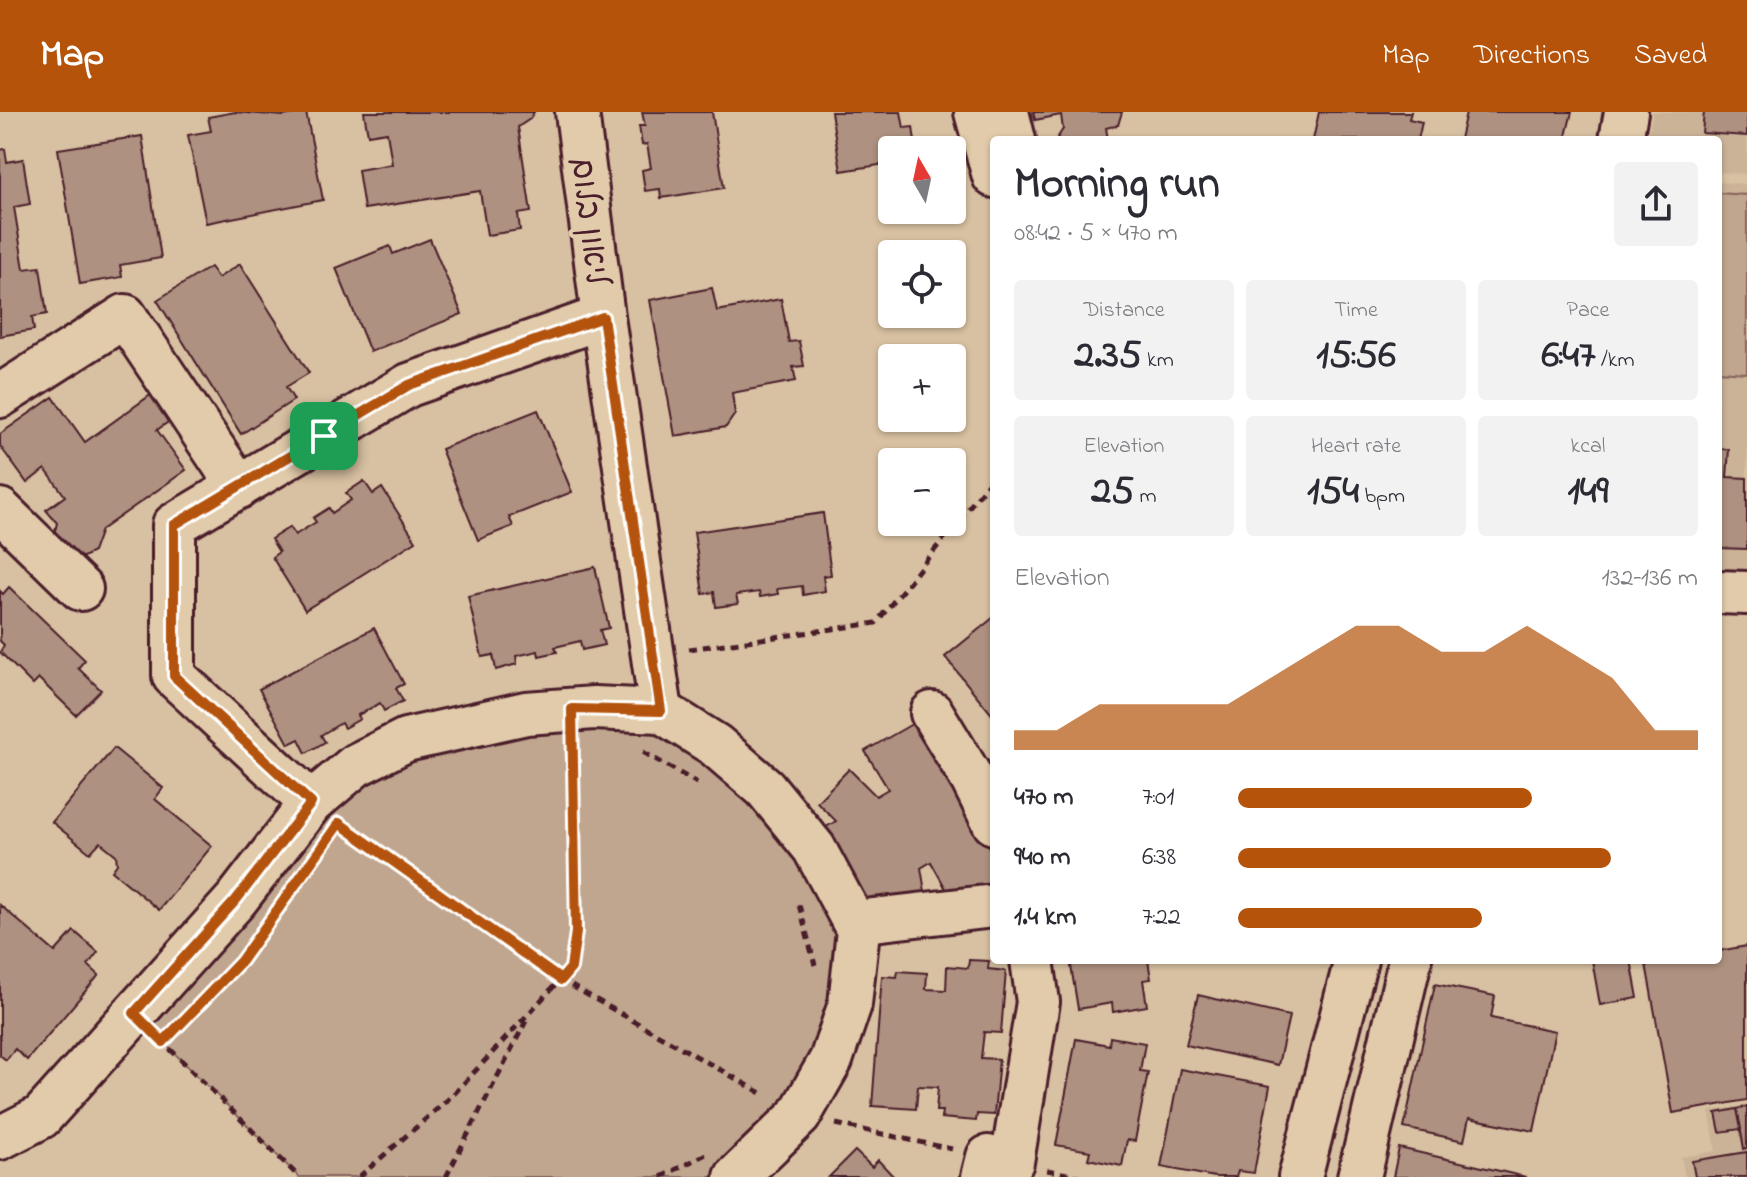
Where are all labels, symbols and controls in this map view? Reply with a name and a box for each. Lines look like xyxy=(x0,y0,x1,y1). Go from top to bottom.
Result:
text: Map xyxy=(40,28,104,84)
text: Map xyxy=(1382,36,1430,77)
text: Directions xyxy=(1474,36,1590,77)
text: Saved xyxy=(1634,36,1707,77)
north arrow xyxy=(878,136,966,224)
map controls xyxy=(878,136,966,536)
text: Morning run xyxy=(1014,153,1220,217)
street label: ליאון בלום xyxy=(556,155,619,289)
button: share xyxy=(1614,162,1698,246)
text: 08:42 · 5 × 470 m xyxy=(1014,215,1178,253)
button: locate xyxy=(878,240,966,328)
text: Distance xyxy=(1083,295,1165,327)
text: Time xyxy=(1334,295,1378,327)
text: Pace xyxy=(1567,295,1609,327)
text: 2.35 xyxy=(1074,327,1142,386)
text: 15:56 xyxy=(1316,327,1396,386)
text: 6:47 xyxy=(1542,327,1595,386)
button: + xyxy=(878,344,966,432)
text: km xyxy=(1142,345,1174,377)
text: /km xyxy=(1595,345,1635,377)
pin xyxy=(290,402,358,470)
icon: arrive xyxy=(302,414,346,458)
text: Elevation xyxy=(1084,431,1164,463)
text: Heart rate xyxy=(1311,431,1401,463)
text: kcal xyxy=(1571,431,1605,463)
button: − xyxy=(878,448,966,536)
text: 25 xyxy=(1091,463,1134,522)
text: 154 xyxy=(1307,463,1359,522)
text: 149 xyxy=(1567,463,1609,522)
text: m xyxy=(1134,481,1157,513)
text: bpm xyxy=(1359,481,1405,513)
text: Elevation xyxy=(1014,560,1110,598)
text: 132–136 m xyxy=(1601,560,1698,598)
text: 470 m xyxy=(1014,779,1073,817)
text: 7:01 xyxy=(1142,779,1174,817)
text: 940 m xyxy=(1014,839,1070,877)
text: 6:38 xyxy=(1142,839,1176,877)
text: 1.4 km xyxy=(1014,899,1076,937)
text: 7:22 xyxy=(1142,899,1181,937)

